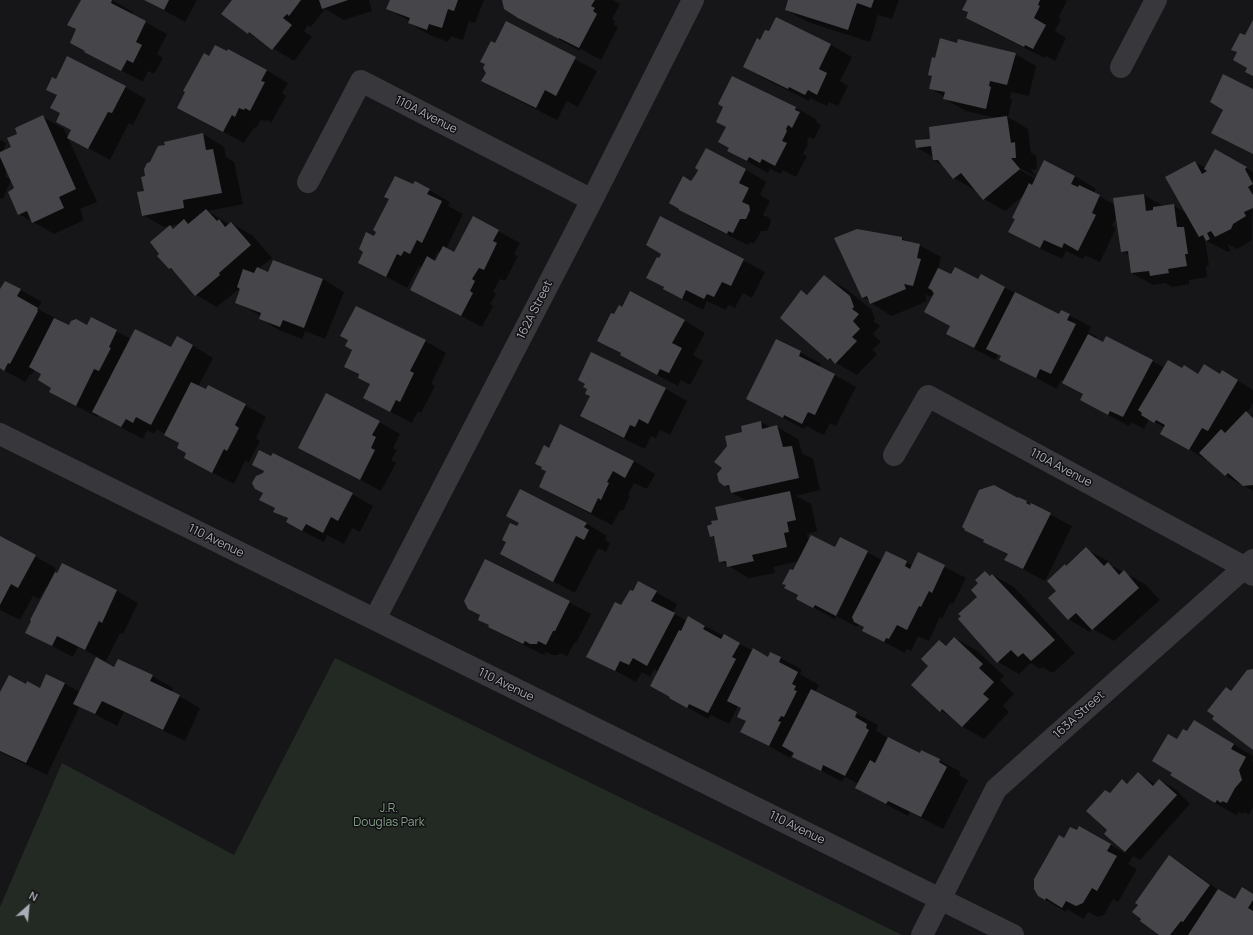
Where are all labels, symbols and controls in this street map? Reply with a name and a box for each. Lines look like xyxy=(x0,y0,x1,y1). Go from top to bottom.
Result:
street label: 110A Avenue xyxy=(393,93,459,137)
street label: 162A Street xyxy=(514,278,556,342)
street label: 110A Avenue xyxy=(1028,446,1094,490)
street label: 110 Avenue xyxy=(186,521,246,561)
street label: 110 Avenue xyxy=(476,665,536,705)
street label: 163A Street xyxy=(1050,688,1108,742)
park label: J.R. Douglas Park xyxy=(353,802,425,830)
street label: 110 Avenue xyxy=(767,808,827,848)
north arrow xyxy=(8,887,48,927)
text: N xyxy=(27,887,41,904)

